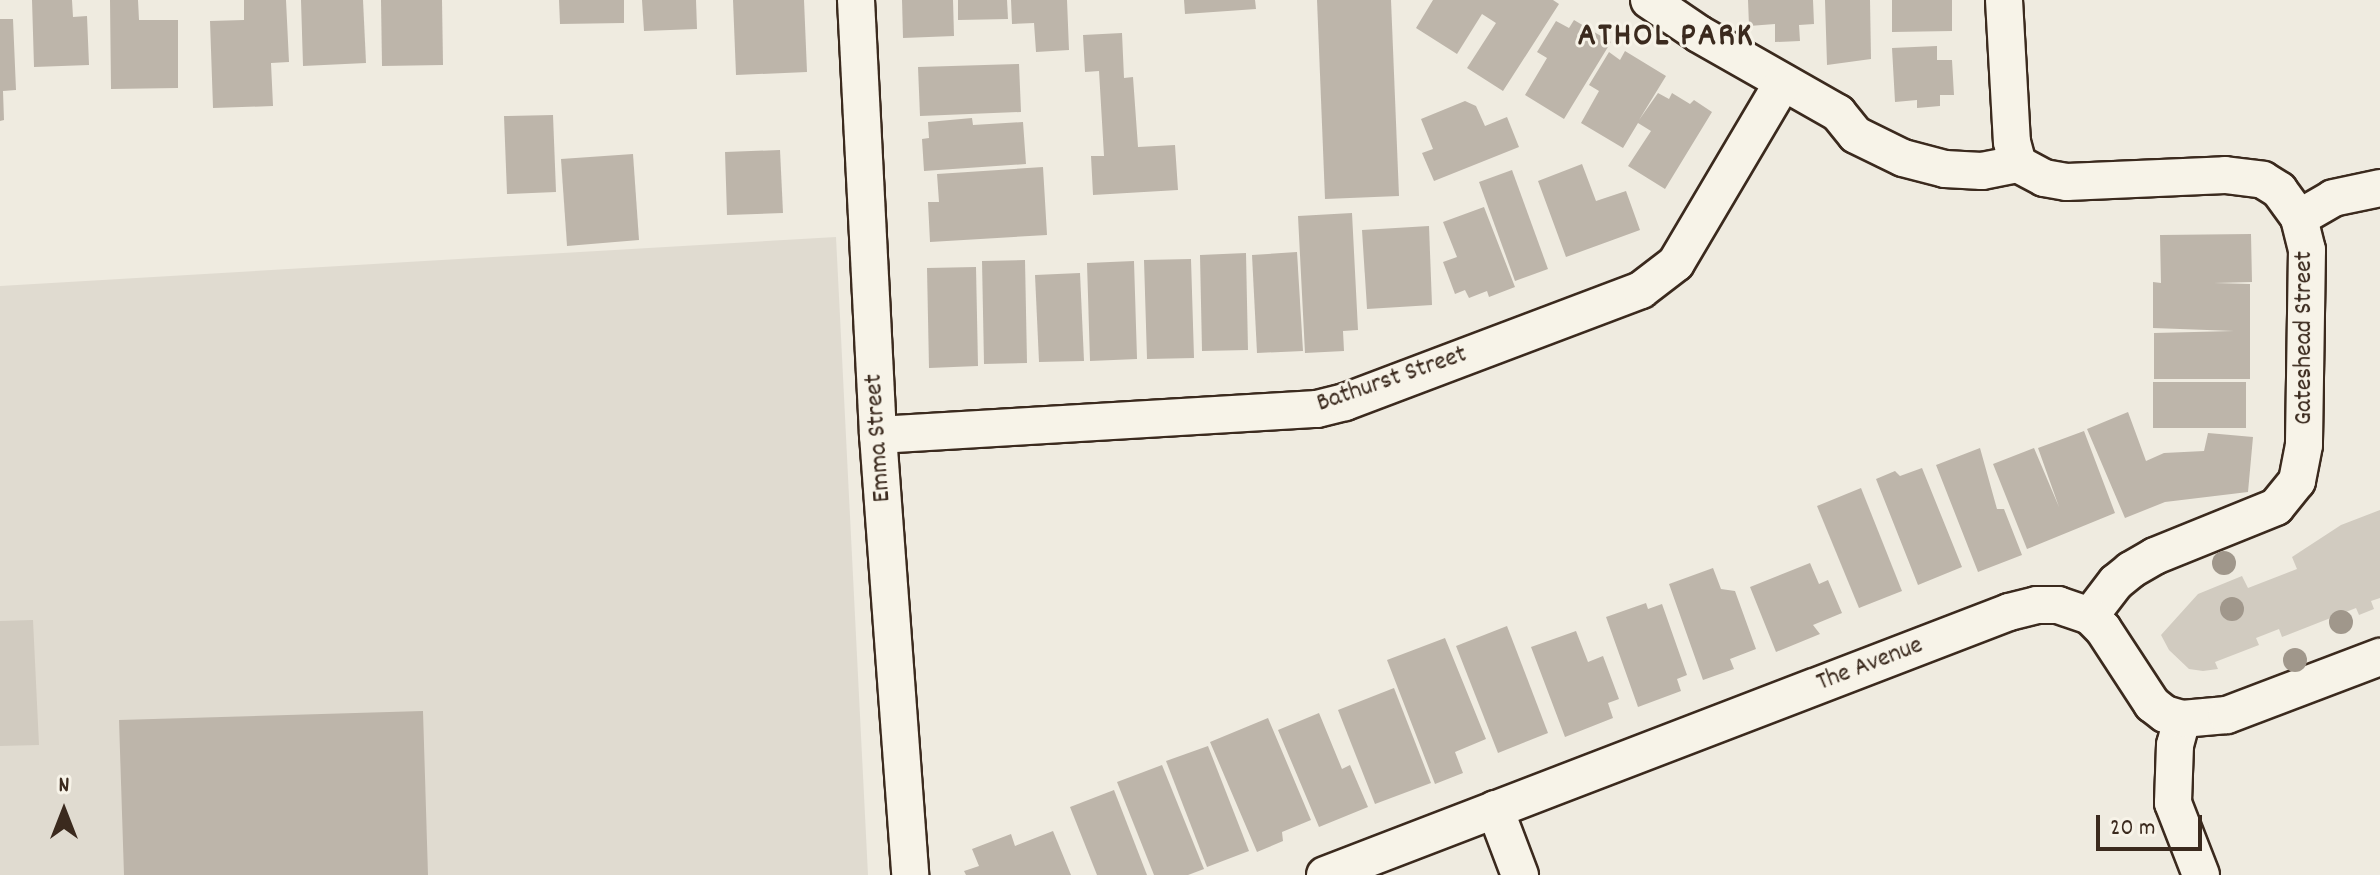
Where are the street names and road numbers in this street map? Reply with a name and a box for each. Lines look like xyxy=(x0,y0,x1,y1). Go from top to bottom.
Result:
street label: Gateshead Street xyxy=(2289,251,2321,425)
street label: Bathurst Street xyxy=(1313,340,1471,420)
street label: Emma Street xyxy=(859,373,899,503)
street label: The Avenue xyxy=(1813,631,1927,699)

